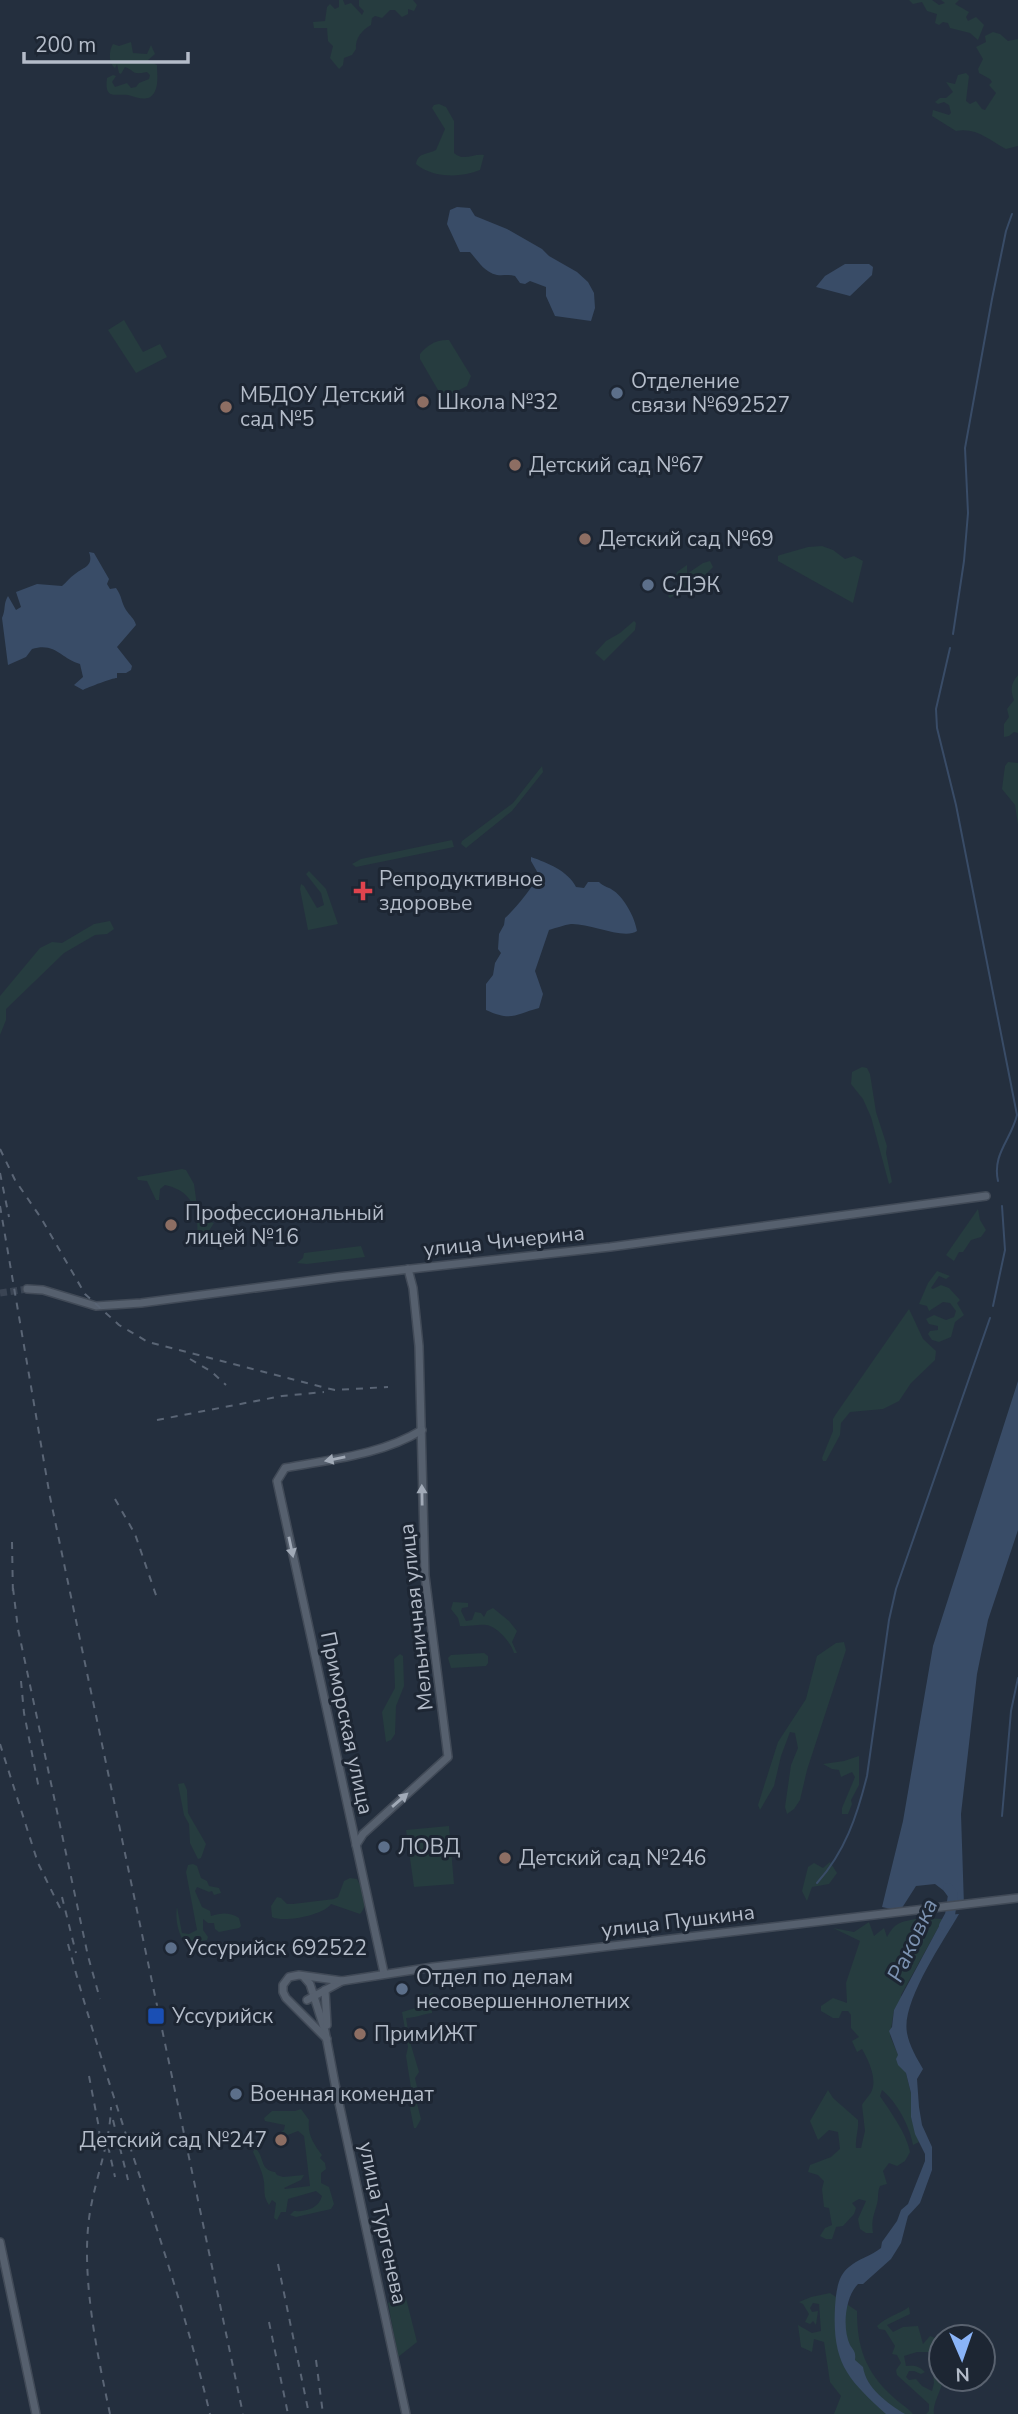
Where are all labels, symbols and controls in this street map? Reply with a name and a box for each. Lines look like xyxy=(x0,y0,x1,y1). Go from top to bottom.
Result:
scale bar xyxy=(24,21,189,65)
text: 200 m xyxy=(35,31,96,59)
place label: Отделение связи №692527 xyxy=(631,367,790,419)
place label: МБДОУ Детский сад №5 xyxy=(240,381,405,433)
marker: Отделение связи №692527 xyxy=(609,385,625,401)
place label: Школа №32 xyxy=(437,388,558,416)
marker: Школа №32 xyxy=(415,394,431,410)
marker: МБДОУ Детский сад №5 xyxy=(218,399,234,415)
place label: Детский сад №67 xyxy=(529,451,704,479)
marker: Детский сад №67 xyxy=(507,457,523,473)
place label: Детский сад №69 xyxy=(599,525,774,553)
marker: Детский сад №69 xyxy=(577,531,593,547)
place label: СДЭК xyxy=(662,571,721,599)
marker: СДЭК xyxy=(640,577,656,593)
place label: Репродуктивное здоровье xyxy=(379,865,543,917)
marker: Репродуктивное здоровье xyxy=(353,881,373,901)
place label: Профессиональный лицей №16 xyxy=(185,1199,384,1251)
marker: Профессиональный лицей №16 xyxy=(163,1217,179,1233)
street label: улица Чичерина xyxy=(422,1219,586,1263)
one-way arrow xyxy=(324,1453,346,1464)
one-way arrow xyxy=(416,1484,427,1506)
street label: Мельничная улица xyxy=(392,1522,440,1712)
one-way arrow xyxy=(286,1536,297,1558)
street label: Приморская улица xyxy=(314,1629,380,1817)
one-way arrow xyxy=(392,1793,409,1808)
place label: ЛОВД xyxy=(398,1833,460,1861)
marker: ЛОВД xyxy=(376,1839,392,1855)
place label: Детский сад №246 xyxy=(519,1844,706,1872)
marker: Детский сад №246 xyxy=(497,1850,513,1866)
water label: Раковка xyxy=(880,1893,945,1987)
street label: улица Пушкина xyxy=(600,1898,756,1944)
place label: Уссурийск 692522 xyxy=(184,1934,367,1962)
marker: Уссурийск 692522 xyxy=(163,1940,179,1956)
place label: Отдел по делам несовершеннолетних xyxy=(416,1963,630,2015)
marker: Отдел по делам несовершеннолетних xyxy=(394,1981,410,1997)
place label: Уссурийск xyxy=(171,2002,274,2030)
marker: Уссурийск xyxy=(146,2006,166,2026)
place label: ПримИЖТ xyxy=(374,2020,477,2048)
marker: ПримИЖТ xyxy=(352,2026,368,2042)
place label: Военная комендат xyxy=(250,2080,434,2108)
marker: Военная комендат xyxy=(228,2086,244,2102)
place label: Детский сад №247 xyxy=(80,2126,267,2154)
marker: Детский сад №247 xyxy=(273,2132,289,2148)
street label: улица Тургенева xyxy=(352,2139,414,2307)
north arrow xyxy=(927,2323,997,2393)
text: N xyxy=(955,2361,970,2387)

